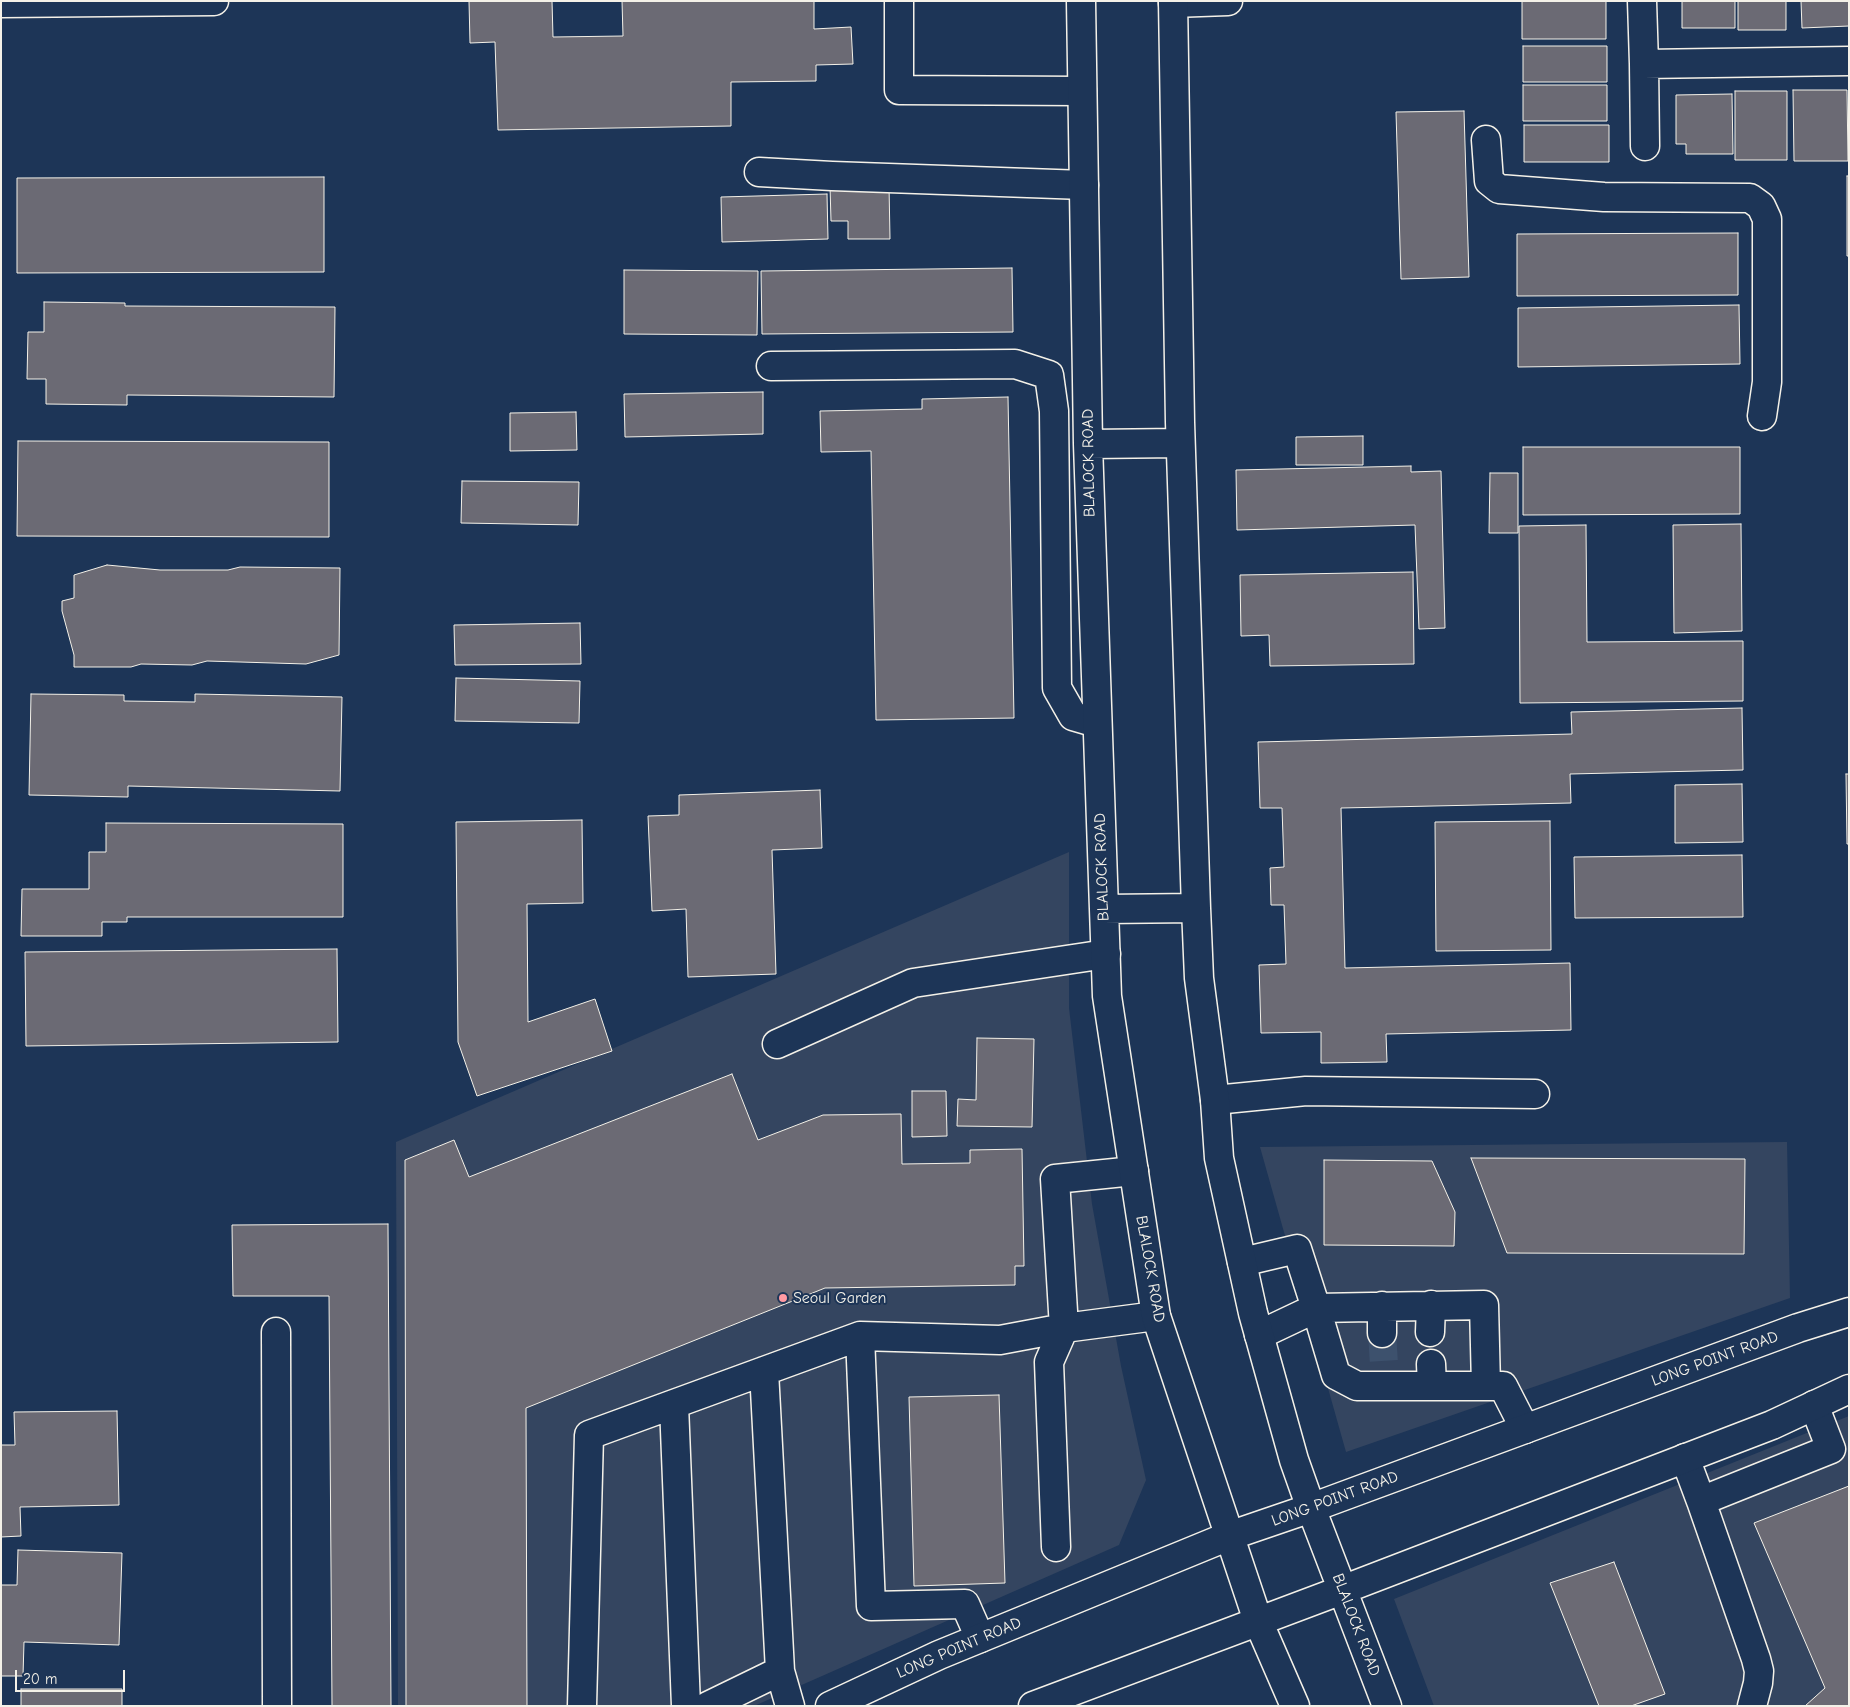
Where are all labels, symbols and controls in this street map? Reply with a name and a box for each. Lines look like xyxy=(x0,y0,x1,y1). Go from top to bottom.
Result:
street label: BLALOCK ROAD xyxy=(1078,409,1100,517)
street label: BLALOCK ROAD xyxy=(1091,813,1113,921)
street label: BLALOCK ROAD xyxy=(1131,1214,1169,1324)
place label: Seoul Garden xyxy=(793,1288,886,1308)
marker: Seoul Garden xyxy=(777,1292,789,1304)
street label: LONG POINT ROAD xyxy=(1649,1327,1781,1391)
street label: LONG POINT ROAD xyxy=(1269,1467,1401,1531)
street label: BLALOCK ROAD xyxy=(1328,1571,1384,1679)
street label: LONG POINT ROAD xyxy=(894,1613,1024,1683)
scale bar xyxy=(18,1660,128,1692)
text: 20 m xyxy=(23,1670,57,1688)

